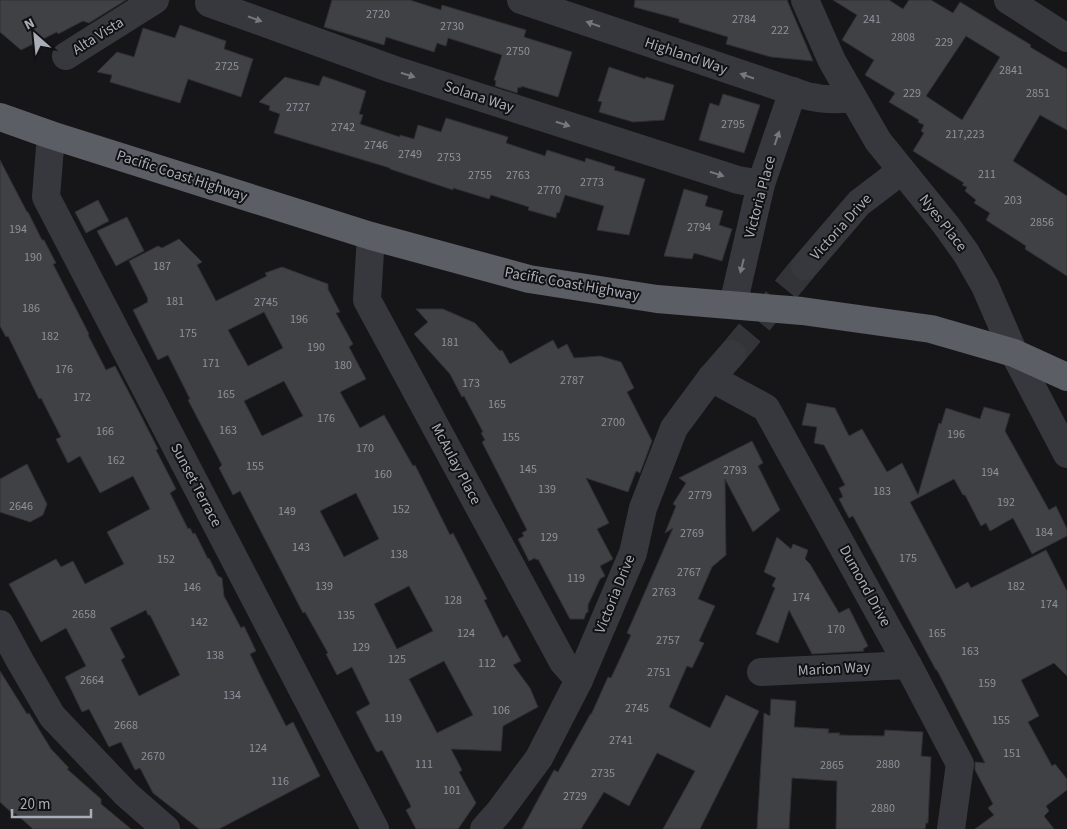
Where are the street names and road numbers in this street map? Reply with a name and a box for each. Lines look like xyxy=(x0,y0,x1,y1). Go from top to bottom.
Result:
street label: Alta Vista xyxy=(68,12,128,60)
street label: Highland Way xyxy=(642,32,730,80)
street label: Solana Way xyxy=(441,76,517,118)
street label: Pacific Coast Highway xyxy=(114,145,250,207)
street label: Victoria Place xyxy=(739,154,781,240)
street label: Victoria Drive xyxy=(805,189,877,265)
street label: Nyes Place xyxy=(914,190,972,256)
street label: Pacific Coast Highway xyxy=(503,262,641,306)
street label: McAulay Place xyxy=(426,420,486,508)
street label: Sunset Terrace xyxy=(165,439,227,531)
street label: Dumond Drive xyxy=(834,542,896,630)
street label: Victoria Drive xyxy=(590,552,640,636)
street label: Marion Way xyxy=(797,657,871,681)

